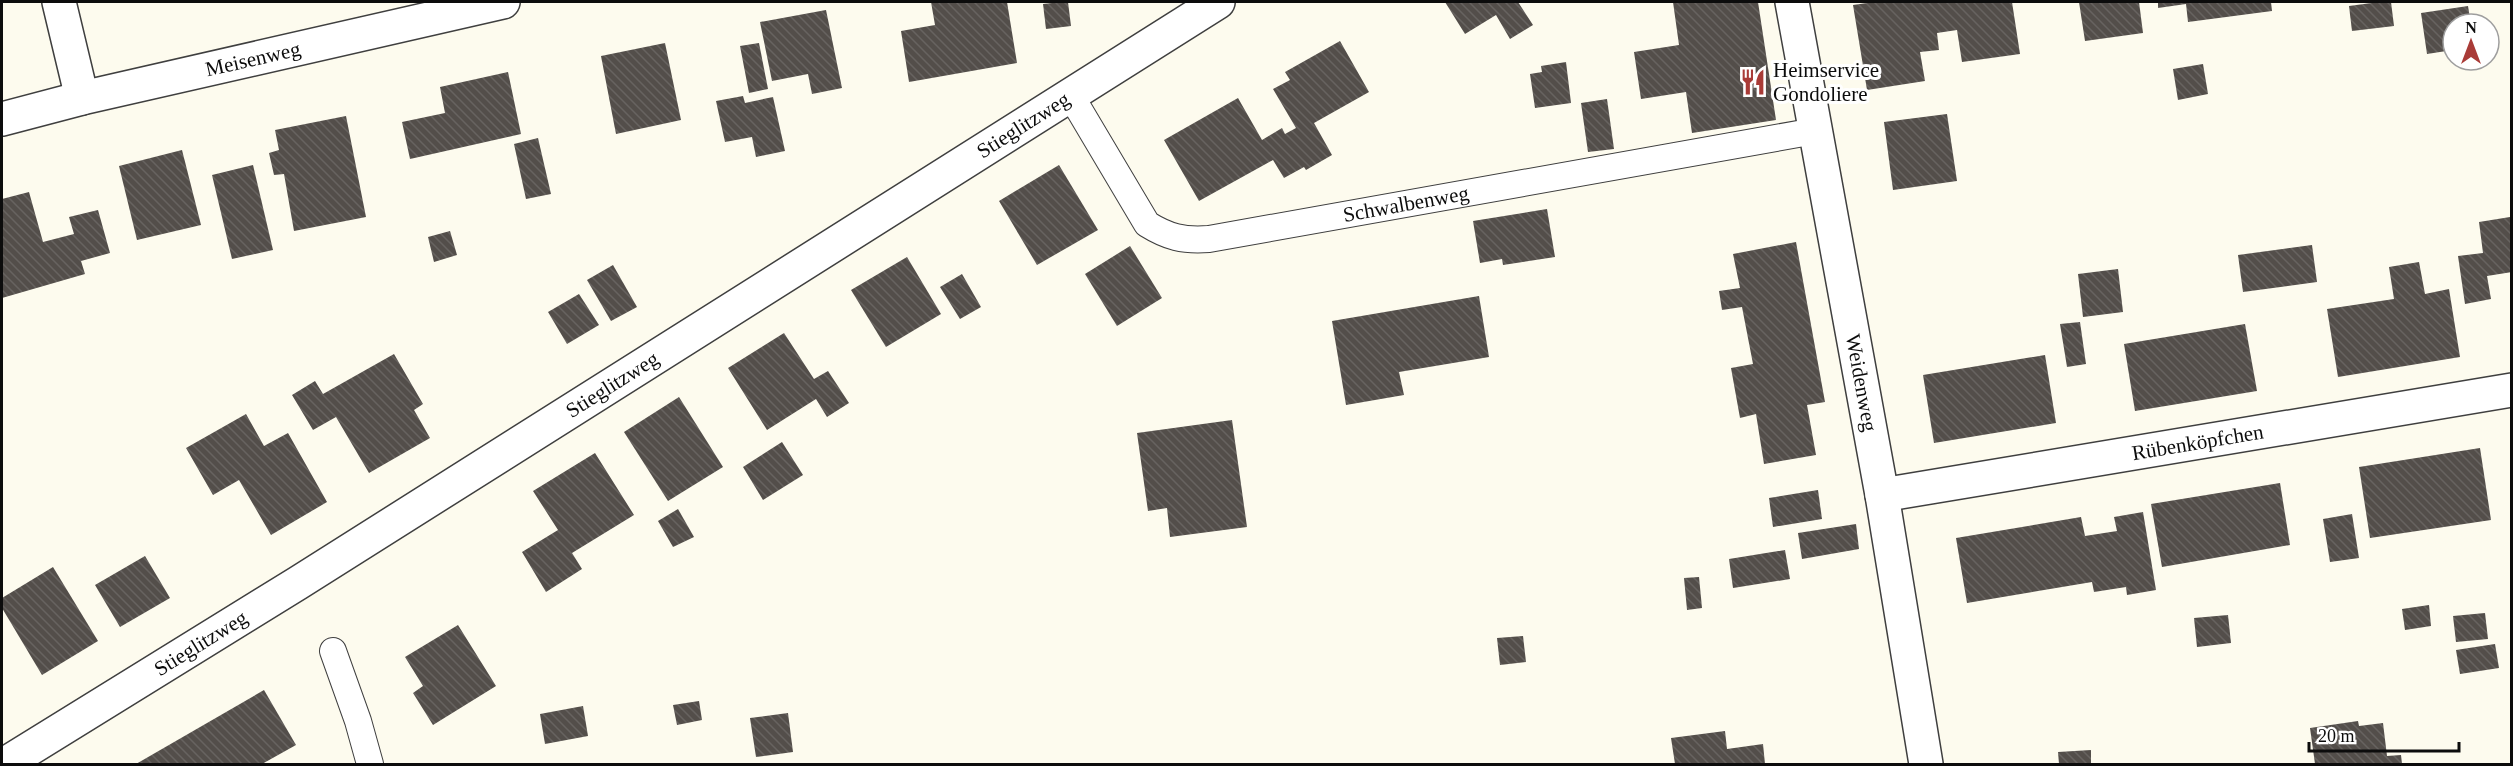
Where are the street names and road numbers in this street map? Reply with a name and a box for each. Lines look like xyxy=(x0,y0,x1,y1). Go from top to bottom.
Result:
street label: Meisenweg xyxy=(203,36,303,81)
street label: Stieglitzweg xyxy=(972,87,1074,163)
street label: Schwalbenweg xyxy=(1341,181,1471,227)
street label: Weidenweg xyxy=(1841,332,1882,434)
street label: Stieglitzweg xyxy=(561,346,663,423)
street label: Rübenköpfchen xyxy=(2130,420,2266,465)
street label: Stieglitzweg xyxy=(150,605,252,681)

